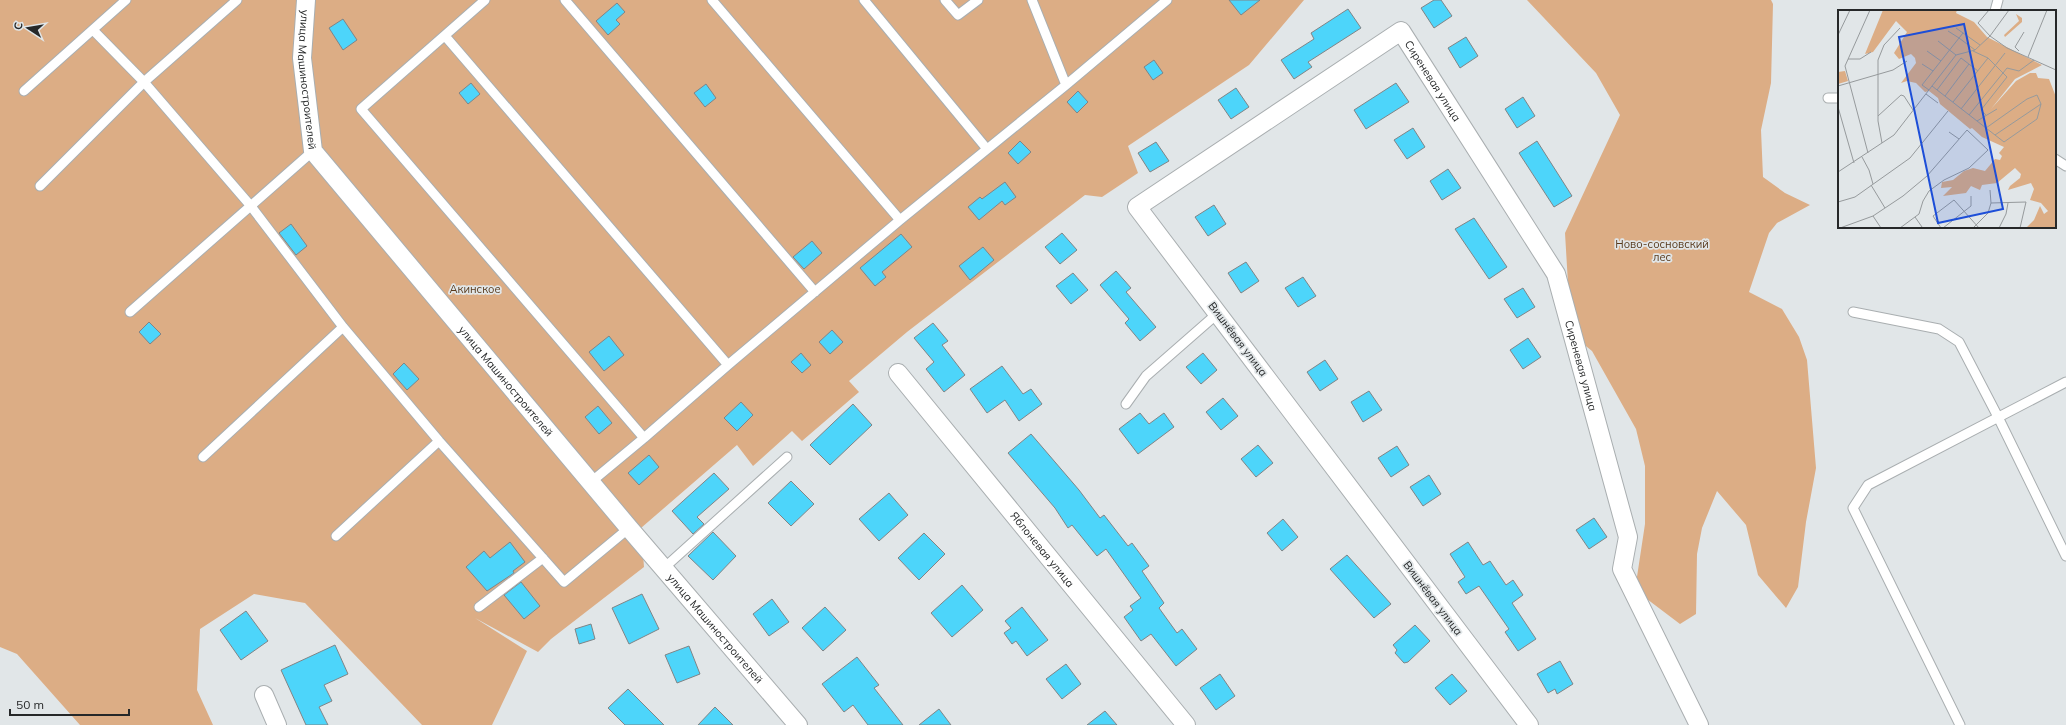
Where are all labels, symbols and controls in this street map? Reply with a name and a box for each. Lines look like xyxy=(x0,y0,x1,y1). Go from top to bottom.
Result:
north arrow xyxy=(8,8,48,48)
street label: улица Машиностроителей xyxy=(295,9,320,150)
inset map xyxy=(1838,10,2056,228)
text: С xyxy=(11,20,26,31)
street label: Сиреневая улица xyxy=(1402,38,1464,124)
park label: Ново-сосновский лес xyxy=(1615,237,1709,264)
park label: Акинское xyxy=(449,282,501,296)
street label: Вишнёвая улица xyxy=(1205,299,1271,379)
street label: Сиреневая улица xyxy=(1562,319,1600,412)
street label: улица Машиностроителей xyxy=(455,323,556,439)
street label: Яблоневая улица xyxy=(1007,509,1077,590)
street label: Вишнёвая улица xyxy=(1400,558,1466,638)
street label: улица Машиностроителей xyxy=(664,571,766,686)
scale bar xyxy=(10,691,129,717)
text: 50 m xyxy=(16,697,44,712)

